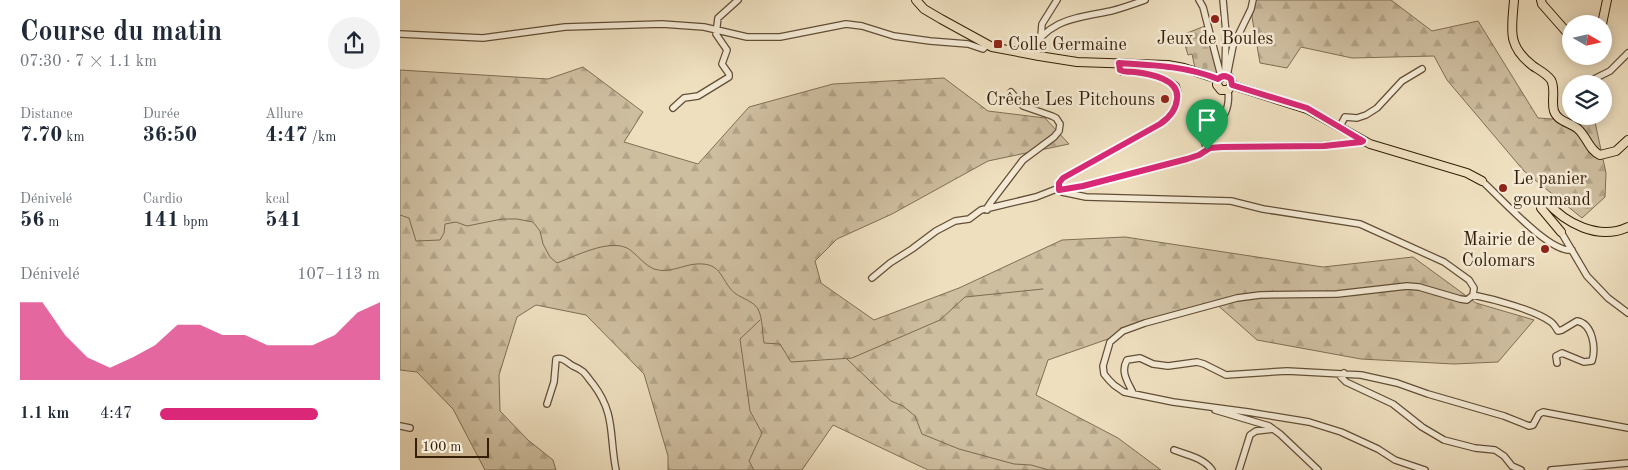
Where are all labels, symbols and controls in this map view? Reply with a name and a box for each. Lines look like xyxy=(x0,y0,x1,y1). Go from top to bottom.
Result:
marker: Jeux de Boules xyxy=(1209,13,1221,25)
north arrow xyxy=(1562,15,1612,65)
map controls xyxy=(1562,15,1612,125)
button: share xyxy=(328,17,380,69)
text: Course du matin xyxy=(20,19,222,47)
place label: Jeux de Boules xyxy=(1157,30,1274,48)
place label: Colle Germaine xyxy=(1008,36,1127,54)
marker: Colle Germaine xyxy=(992,38,1004,50)
text: 07:30 · 7 × 1.1 km xyxy=(20,54,157,70)
button: layers xyxy=(1562,75,1612,125)
place label: Crêche Les Pitchouns xyxy=(986,91,1155,109)
marker: Crêche Les Pitchouns xyxy=(1159,93,1171,105)
pin xyxy=(1186,99,1228,150)
icon: arrive xyxy=(1193,106,1221,134)
text: Distance xyxy=(20,107,73,121)
text: Durée xyxy=(143,107,180,121)
text: Allure xyxy=(265,107,303,121)
text: 7.70 xyxy=(20,125,62,146)
text: 36:50 xyxy=(143,125,197,146)
text: 4:47 xyxy=(265,125,308,146)
text: km xyxy=(62,130,85,144)
text: /km xyxy=(308,130,336,144)
place label: Le panier gourmand xyxy=(1513,170,1591,209)
marker: Le panier gourmand xyxy=(1497,182,1509,194)
text: Dénivelé xyxy=(20,192,72,206)
text: Cardio xyxy=(143,192,183,206)
text: kcal xyxy=(265,192,289,206)
text: 56 xyxy=(20,210,44,231)
text: 141 xyxy=(143,210,179,231)
text: 541 xyxy=(265,210,302,231)
text: m xyxy=(44,215,59,229)
text: bpm xyxy=(179,215,209,229)
place label: Mairie de Colomars xyxy=(1462,231,1535,270)
marker: Mairie de Colomars xyxy=(1539,243,1551,255)
text: Dénivelé xyxy=(20,267,80,283)
text: 107–113 m xyxy=(297,267,380,283)
text: 1.1 km xyxy=(20,406,69,422)
text: 4:47 xyxy=(100,406,132,422)
scale bar xyxy=(415,435,489,458)
text: 100 m xyxy=(422,440,461,454)

